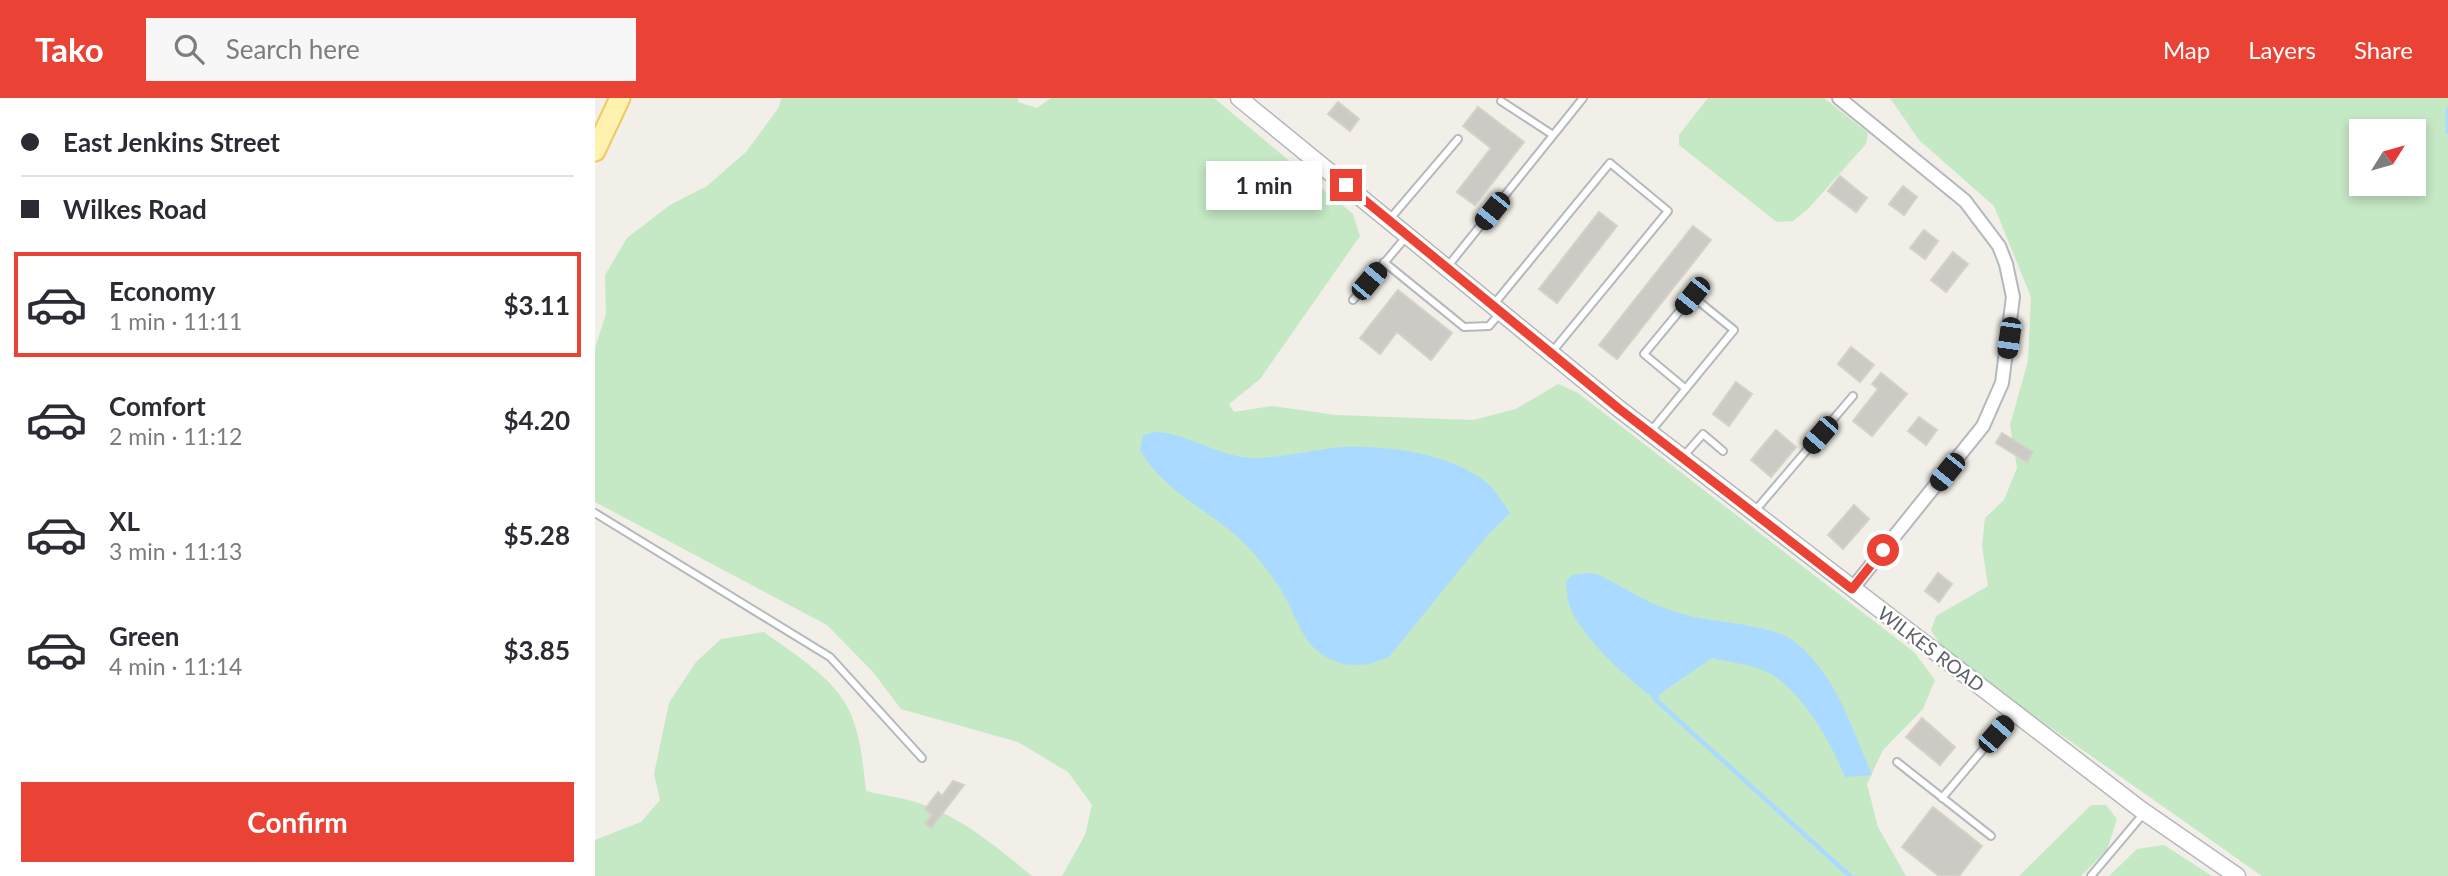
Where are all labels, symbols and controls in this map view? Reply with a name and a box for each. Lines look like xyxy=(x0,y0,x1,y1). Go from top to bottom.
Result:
search box xyxy=(146,18,636,81)
text: Tako xyxy=(35,29,104,69)
icon: search xyxy=(170,30,208,68)
text: Search here xyxy=(226,33,360,65)
text: Map xyxy=(2163,35,2210,64)
text: Layers xyxy=(2248,35,2316,64)
text: Share xyxy=(2354,35,2413,64)
north arrow xyxy=(2349,119,2425,196)
map controls xyxy=(2349,119,2426,196)
text: East Jenkins Street xyxy=(63,126,280,158)
callout: 1 min xyxy=(1206,160,1321,210)
route end xyxy=(1330,169,1362,201)
text: 1 min xyxy=(1235,171,1293,199)
car xyxy=(1471,188,1514,234)
text: Wilkes Road xyxy=(63,193,207,225)
car xyxy=(1348,258,1391,304)
icon: car xyxy=(25,273,88,336)
car xyxy=(1671,273,1714,319)
text: Economy xyxy=(109,275,215,307)
text: $3.11 xyxy=(504,289,570,321)
text: 1 min · 11:11 xyxy=(109,307,242,335)
car xyxy=(1996,316,2023,360)
icon: car xyxy=(25,388,88,451)
text: Comfort xyxy=(109,390,206,422)
text: $4.20 xyxy=(504,404,570,436)
car xyxy=(1799,412,1842,458)
text: 2 min · 11:12 xyxy=(109,422,242,450)
car xyxy=(1926,449,1969,495)
icon: car xyxy=(25,503,88,566)
text: XL xyxy=(109,505,140,537)
text: $5.28 xyxy=(504,519,570,551)
route start xyxy=(1867,534,1899,566)
text: 3 min · 11:13 xyxy=(109,537,242,565)
street label: WILKES ROAD xyxy=(1873,601,1989,696)
icon: car xyxy=(25,618,88,681)
text: Green xyxy=(109,620,179,652)
text: $3.85 xyxy=(504,634,570,666)
text: 4 min · 11:14 xyxy=(109,652,242,680)
car xyxy=(1975,711,2018,757)
button: Confirm xyxy=(21,782,574,862)

